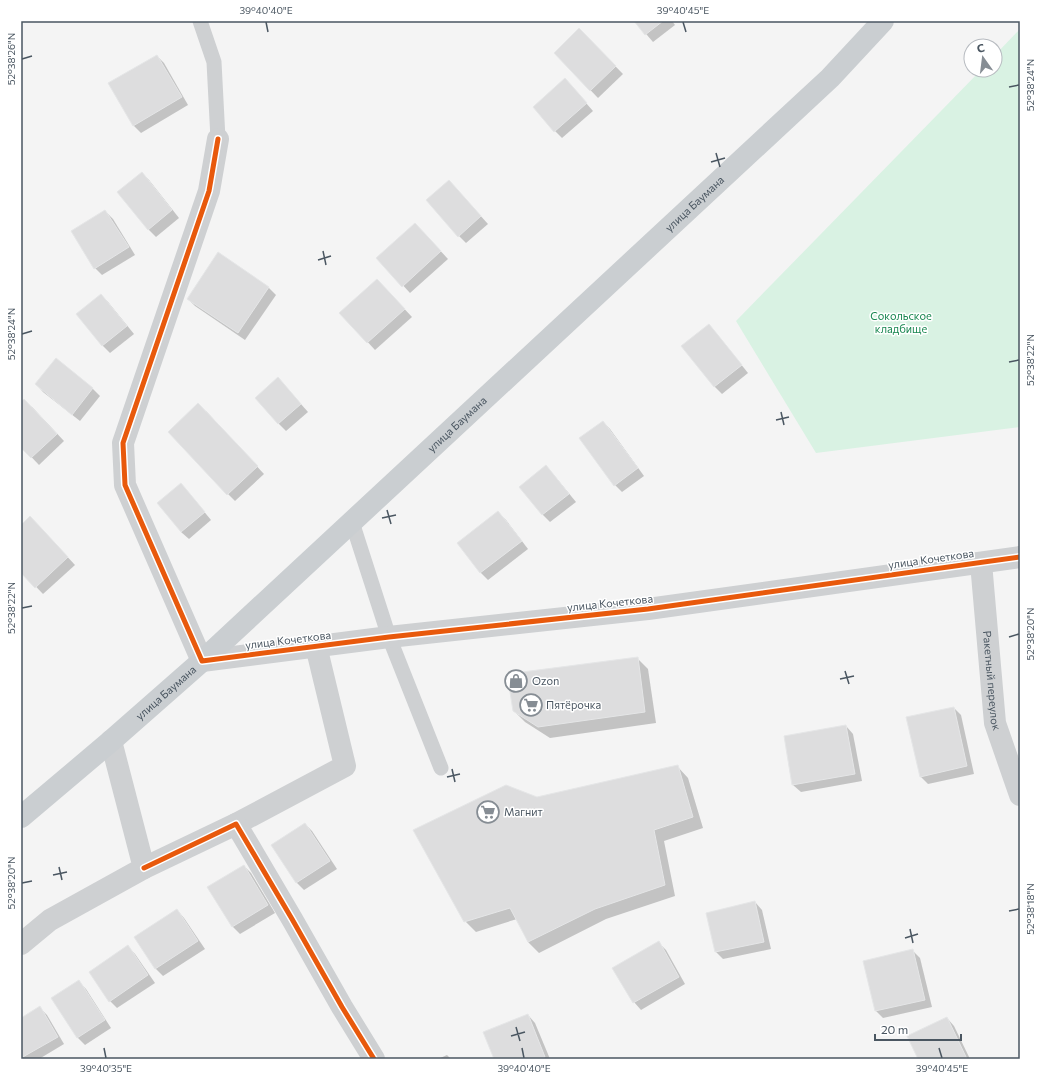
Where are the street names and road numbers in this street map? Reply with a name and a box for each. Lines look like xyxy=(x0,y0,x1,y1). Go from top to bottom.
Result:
street label: улица Баумана xyxy=(662,173,726,234)
street label: улица Баумана xyxy=(424,393,489,454)
street label: улица Кочеткова xyxy=(887,546,975,571)
street label: улица Кочеткова xyxy=(566,592,654,613)
street label: улица Кочеткова xyxy=(244,628,332,651)
street label: Ракетный переулок xyxy=(981,630,1004,732)
street label: улица Баумана xyxy=(133,662,198,722)

